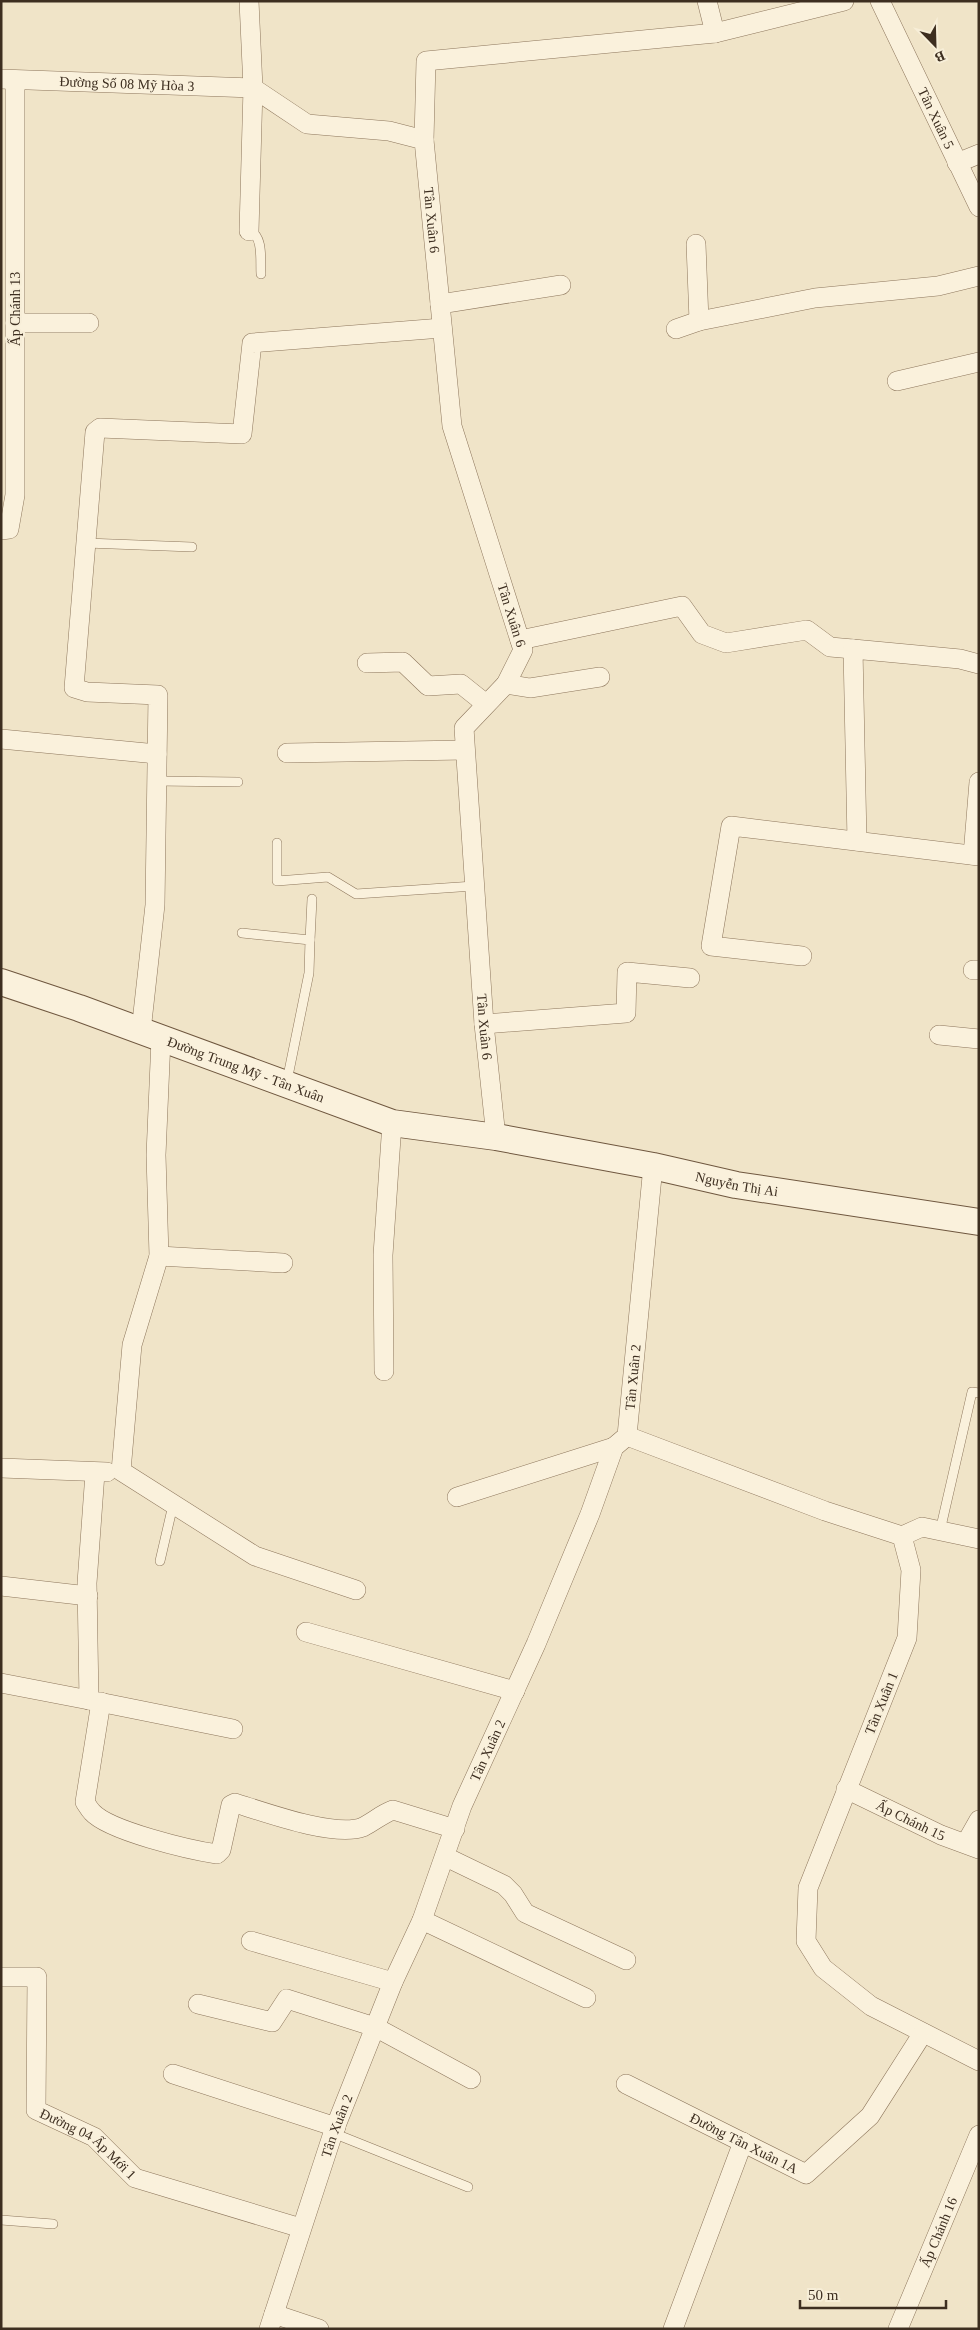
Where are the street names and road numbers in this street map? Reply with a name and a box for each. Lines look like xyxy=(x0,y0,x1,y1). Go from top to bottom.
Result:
street label: Đường Số 08 Mỹ Hòa 3 xyxy=(59,74,195,94)
street label: Tân Xuân 5 xyxy=(915,85,957,151)
street label: Tân Xuân 6 xyxy=(421,187,442,254)
street label: Ấp Chánh 13 xyxy=(7,272,23,346)
street label: Tân Xuân 6 xyxy=(494,581,529,649)
street label: Tân Xuân 6 xyxy=(474,993,495,1060)
street label: Đường Trung Mỹ - Tân Xuân xyxy=(165,1034,326,1105)
street label: Nguyễn Thị Ai xyxy=(694,1169,779,1199)
street label: Tân Xuân 2 xyxy=(623,1344,644,1411)
street label: Tân Xuân 1 xyxy=(862,1670,901,1737)
street label: Tân Xuân 2 xyxy=(467,1717,508,1784)
street label: Ấp Chánh 15 xyxy=(874,1797,947,1844)
street label: Tân Xuân 2 xyxy=(319,2092,356,2159)
street label: Đường 04 Ấp Mới 1 xyxy=(38,2106,139,2183)
street label: Đường Tân Xuân 1A xyxy=(687,2110,801,2177)
street label: Ấp Chánh 16 xyxy=(917,2195,960,2270)

